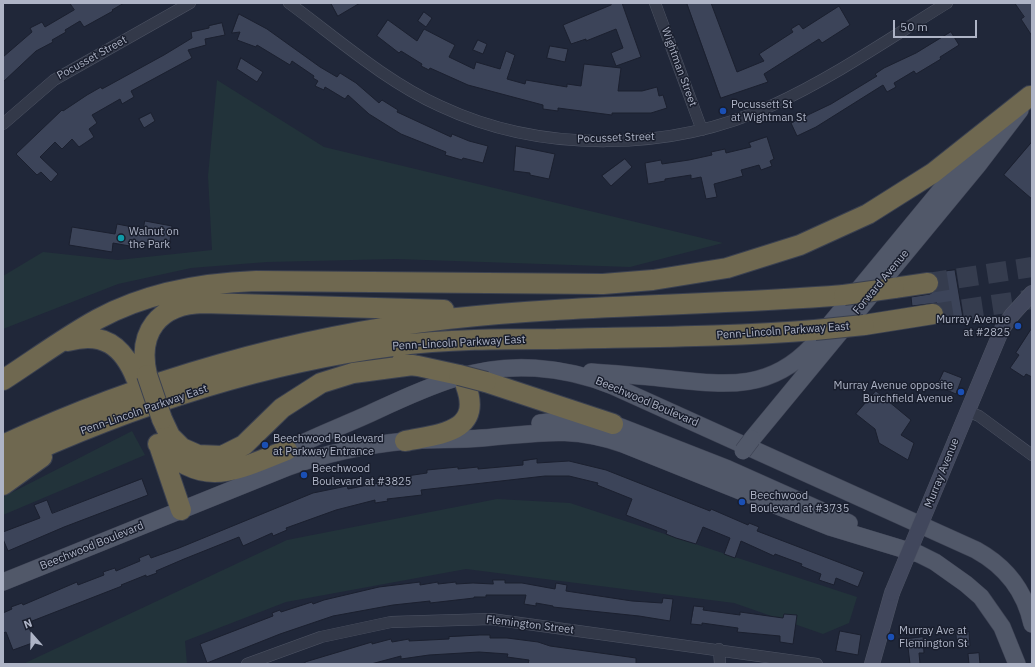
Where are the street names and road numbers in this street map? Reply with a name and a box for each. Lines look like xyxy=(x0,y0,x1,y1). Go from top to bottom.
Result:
street label: Wightman Street xyxy=(659,26,699,108)
street label: Pocusset Street xyxy=(55,33,129,83)
street label: Pocusset Street xyxy=(577,130,655,146)
street label: Forward Avenue xyxy=(850,247,912,317)
street label: Penn-Lincoln Parkway East xyxy=(716,320,850,342)
street label: Penn-Lincoln Parkway East xyxy=(392,333,526,353)
street label: Beechwood Boulevard xyxy=(593,374,701,430)
street label: Penn-Lincoln Parkway East xyxy=(79,382,209,438)
street label: Murray Avenue xyxy=(922,436,962,510)
street label: Beechwood Boulevard xyxy=(38,519,146,573)
street label: Flemington Street xyxy=(485,613,575,637)

